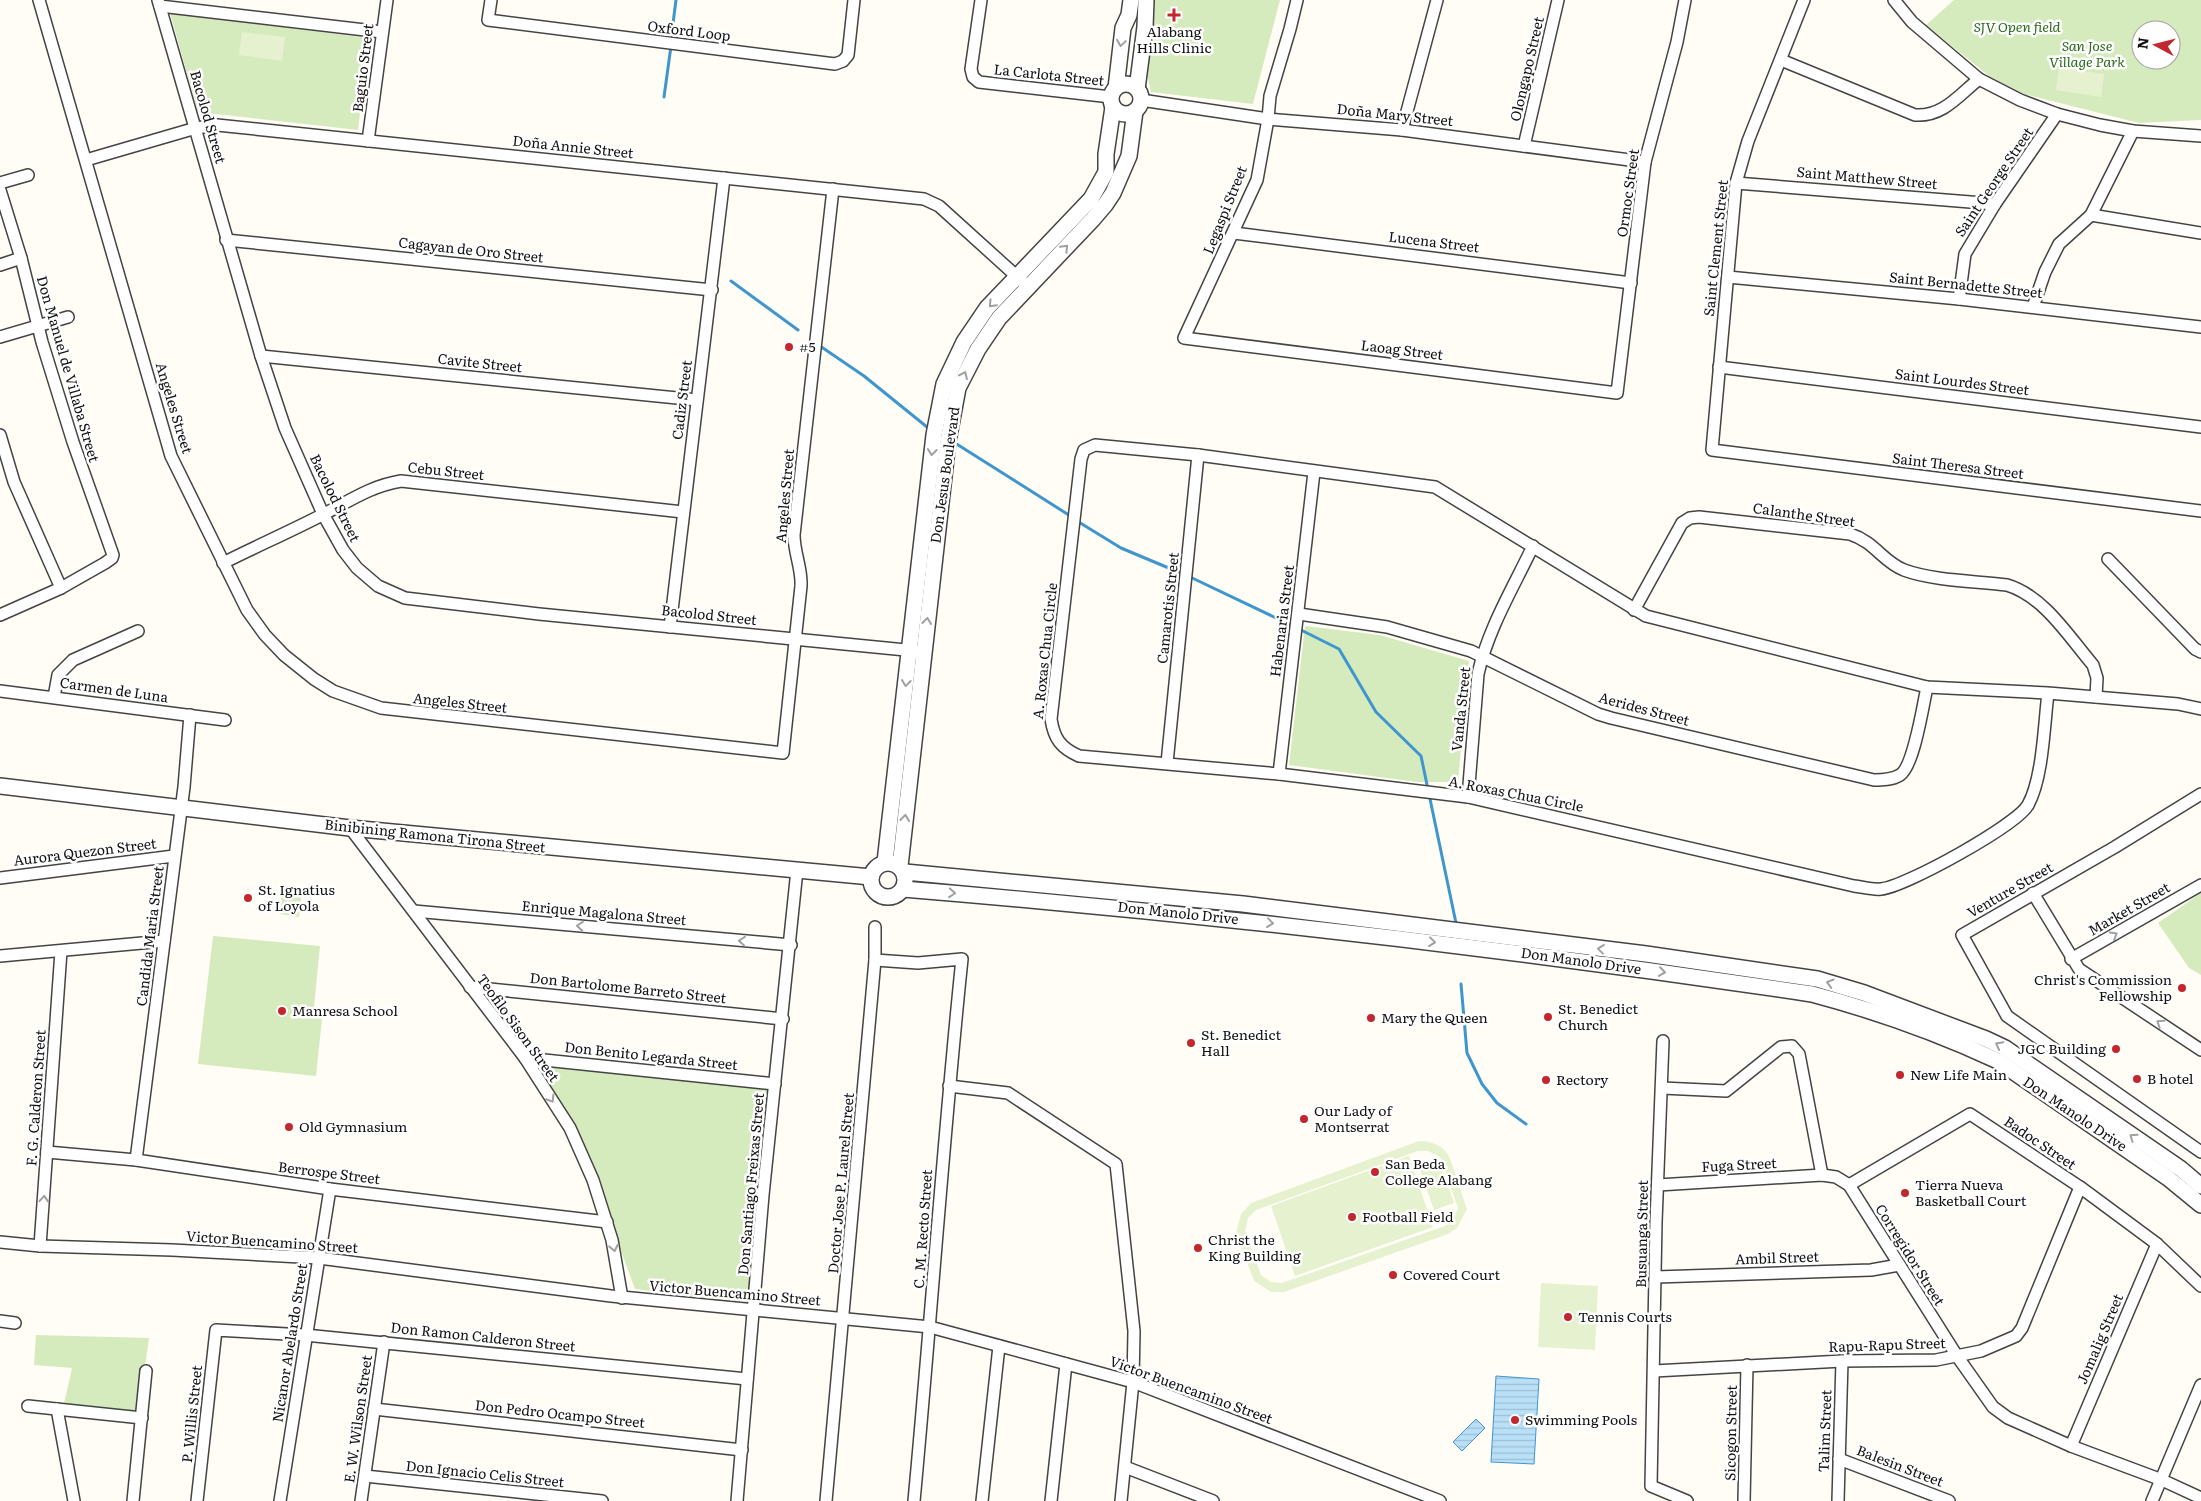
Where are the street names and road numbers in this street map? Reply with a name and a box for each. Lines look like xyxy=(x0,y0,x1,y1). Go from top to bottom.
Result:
street label: Olongapo Street xyxy=(1504,14,1548,123)
street label: Oxford Loop xyxy=(646,15,732,45)
street label: Baguio Street xyxy=(347,22,377,113)
street label: La Carlota Street xyxy=(993,58,1106,90)
street label: Bacolod Street xyxy=(186,68,232,166)
street label: Doña Mary Street xyxy=(1336,98,1455,130)
street label: Saint George Street xyxy=(1949,123,2037,240)
street label: Doña Annie Street xyxy=(512,130,635,162)
street label: Ormoc Street xyxy=(1611,147,1643,238)
street label: Saint Matthew Street xyxy=(1796,161,1939,193)
street label: Legaspi Street xyxy=(1197,162,1251,257)
street label: Saint Clement Street xyxy=(1698,178,1732,317)
street label: Lucena Street xyxy=(1388,226,1481,257)
street label: Cagayan de Oro Street xyxy=(398,231,545,267)
street label: Saint Bernadette Street xyxy=(1888,266,2044,302)
street label: Don Manuel de Villaba Street xyxy=(33,273,105,465)
street label: Laoag Street xyxy=(1360,334,1445,364)
street label: Cavite Street xyxy=(437,348,524,376)
street label: Cadiz Street xyxy=(666,359,696,441)
street label: Angeles Street xyxy=(152,360,198,456)
street label: Saint Lourdes Street xyxy=(1894,363,2031,399)
street label: Don Jesus Boulevard xyxy=(925,405,964,544)
street label: Saint Theresa Street xyxy=(1891,447,2025,483)
street label: Angeles Street xyxy=(770,448,798,544)
street label: Bacolod Street xyxy=(306,450,366,545)
street label: Cebu Street xyxy=(407,456,486,484)
street label: Calanthe Street xyxy=(1752,497,1857,531)
street label: Camarotis Street xyxy=(1151,551,1183,665)
street label: Habenaria Street xyxy=(1264,563,1298,678)
street label: A. Roxas Chua Circle xyxy=(1027,582,1061,720)
street label: Bacolod Street xyxy=(660,599,758,629)
street label: Vanda Street xyxy=(1446,665,1474,752)
street label: Carmen de Luna xyxy=(59,672,170,707)
street label: Aerides Street xyxy=(1597,686,1692,730)
street label: Angeles Street xyxy=(412,687,509,717)
street label: A. Roxas Chua Circle xyxy=(1447,770,1585,816)
street label: Binibining Ramona Tirona Street xyxy=(324,813,547,857)
street label: Aurora Quezon Street xyxy=(12,832,158,870)
street label: Venture Street xyxy=(1963,856,2056,922)
street label: Candida Maria Street xyxy=(130,864,168,1007)
street label: Market Street xyxy=(2084,876,2173,940)
street label: Enrique Magalona Street xyxy=(521,895,688,929)
street label: Don Manolo Drive xyxy=(1117,896,1240,928)
street label: Don Manolo Drive xyxy=(1520,942,1643,978)
street label: Don Bartolome Barreto Street xyxy=(529,967,728,1007)
street label: Teofilo Sison Street xyxy=(473,969,565,1086)
street label: F. G. Calderon Street xyxy=(20,1029,50,1167)
street label: Don Benito Legarda Street xyxy=(564,1036,739,1074)
street label: Don Manolo Drive xyxy=(2020,1071,2132,1155)
street label: Doctor Jose P. Laurel Street xyxy=(822,1091,858,1274)
street label: Don Santiago Freixas Street xyxy=(732,1092,768,1276)
street label: Badoc Street xyxy=(2000,1111,2081,1174)
street label: Fuga Street xyxy=(1701,1152,1777,1176)
street label: Berrospe Street xyxy=(277,1156,382,1188)
street label: C. M. Recto Street xyxy=(908,1168,936,1289)
street label: Busuanga Street xyxy=(1630,1179,1652,1288)
street label: Corregidor Street xyxy=(1871,1200,1950,1310)
street label: Victor Buencamino Street xyxy=(185,1225,359,1257)
street label: Ambil Street xyxy=(1735,1246,1820,1268)
street label: Nicanor Abelardo Street xyxy=(267,1262,312,1424)
street label: Victor Buencamino Street xyxy=(648,1275,822,1309)
street label: Jomalig Street xyxy=(2071,1290,2127,1387)
street label: Don Ramon Calderon Street xyxy=(390,1316,577,1356)
street label: Rapu-Rapu Street xyxy=(1828,1332,1946,1356)
street label: Victor Buencamino Street xyxy=(1107,1350,1276,1428)
street label: E. W. Wilson Street xyxy=(338,1353,376,1484)
street label: P. Willis Street xyxy=(176,1364,206,1464)
street label: Sicogon Street xyxy=(1719,1385,1741,1481)
street label: Talim Street xyxy=(1813,1389,1835,1473)
street label: Don Pedro Ocampo Street xyxy=(474,1394,646,1432)
street label: Balesin Street xyxy=(1854,1439,1947,1491)
street label: Don Ignacio Celis Street xyxy=(405,1455,566,1491)

